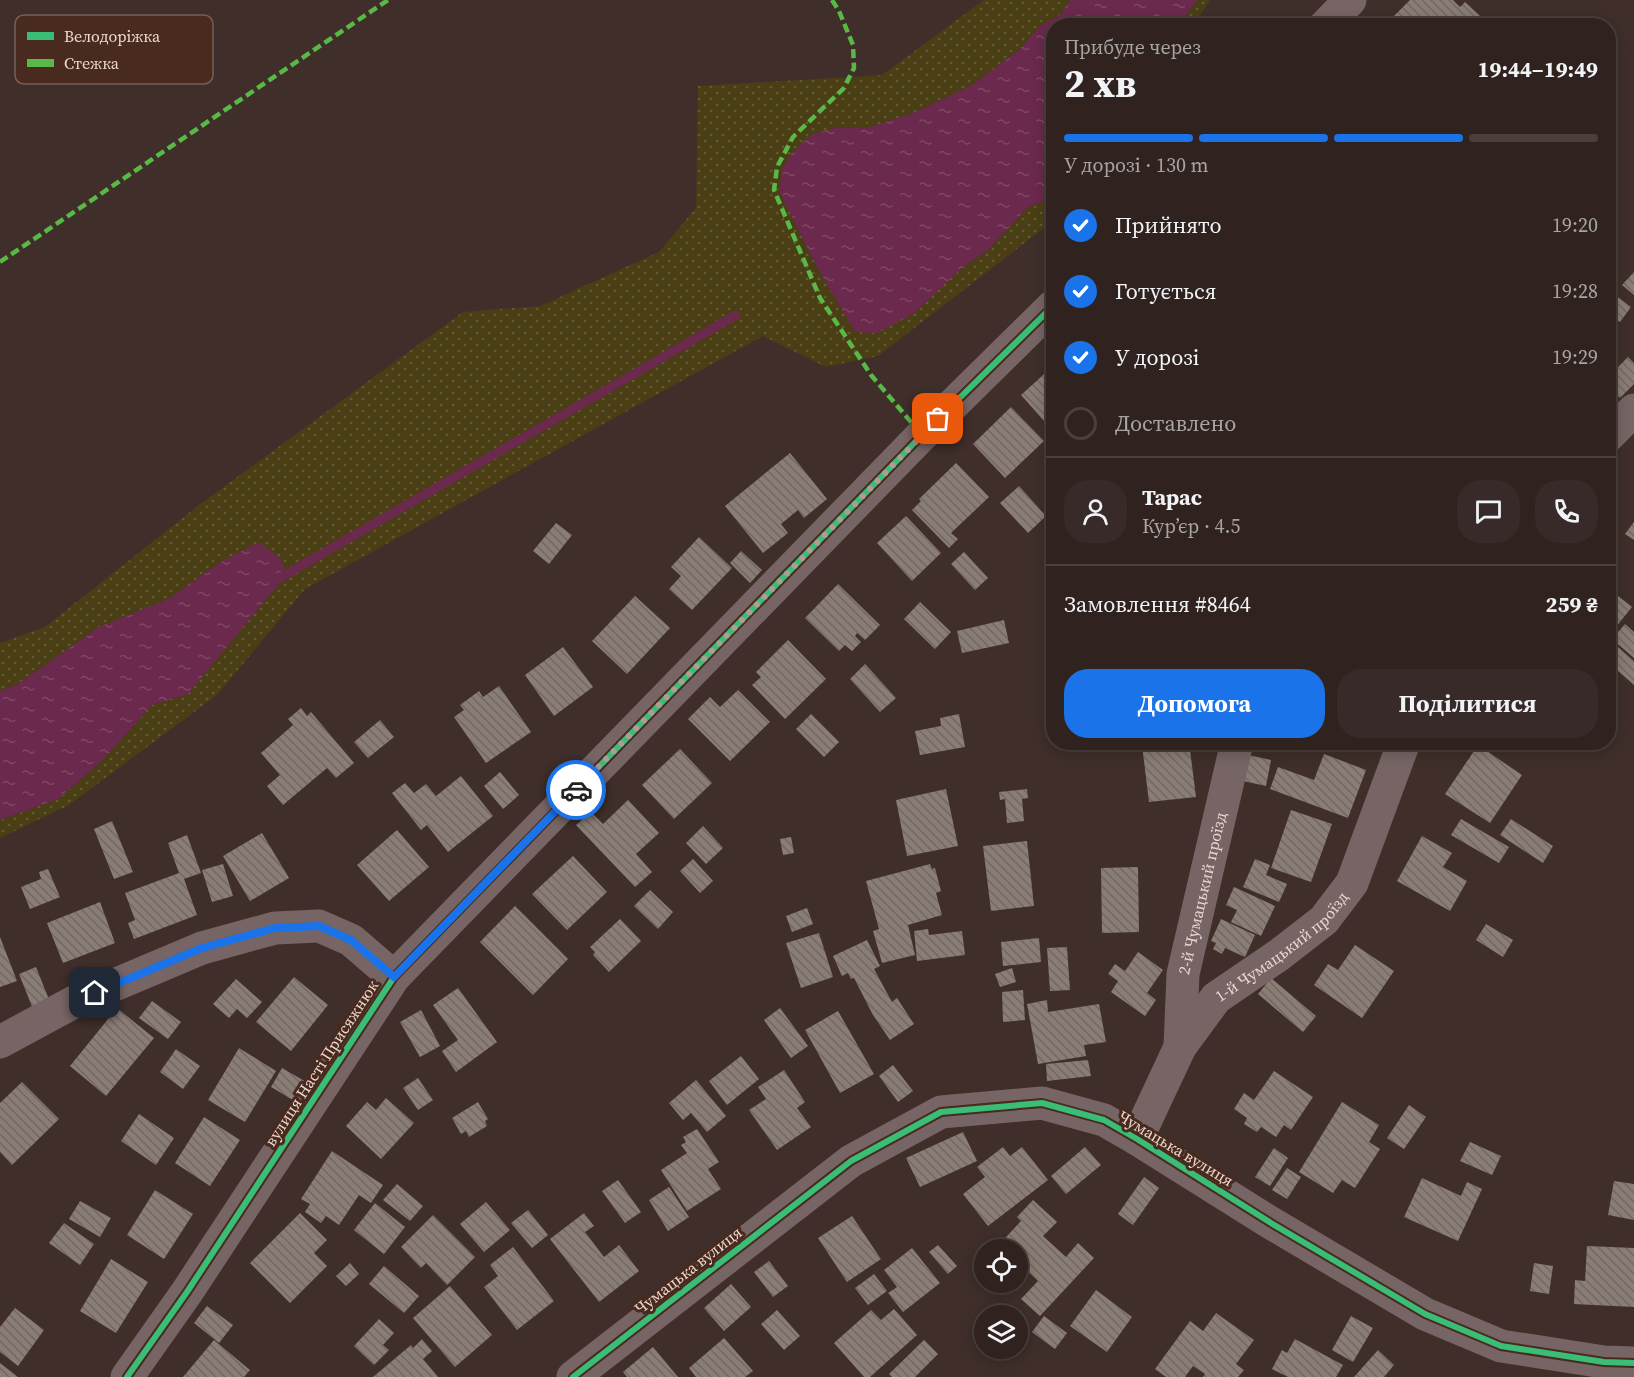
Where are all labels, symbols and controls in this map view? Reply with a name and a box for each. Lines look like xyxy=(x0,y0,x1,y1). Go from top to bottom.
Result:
legend xyxy=(15,15,213,84)
text: Велодоріжка xyxy=(64,25,161,47)
text: Прибуде через xyxy=(1064,33,1201,61)
text: Стежка xyxy=(64,52,120,74)
text: 19:44–19:49 xyxy=(1478,54,1598,84)
text: 2 хв xyxy=(1064,57,1136,110)
text: У дорозі · 130 m xyxy=(1064,151,1209,179)
icon: check xyxy=(1064,209,1097,242)
text: Прийнято xyxy=(1115,210,1222,240)
text: 19:20 xyxy=(1552,211,1598,239)
icon: check xyxy=(1064,275,1097,308)
text: Готується xyxy=(1115,276,1216,306)
text: 19:28 xyxy=(1552,277,1598,305)
icon: check xyxy=(1064,341,1097,374)
text: У дорозі xyxy=(1115,342,1199,372)
text: 19:29 xyxy=(1552,343,1598,371)
pin xyxy=(912,393,963,444)
icon: bag xyxy=(921,402,954,435)
text: Доставлено xyxy=(1115,408,1236,438)
button: person xyxy=(1064,480,1127,543)
button: chat xyxy=(1457,480,1520,543)
button: phone xyxy=(1535,480,1598,543)
text: Тарас xyxy=(1142,482,1202,512)
text: Кур’єр · 4.5 xyxy=(1142,512,1241,540)
text: Замовлення #8464 xyxy=(1064,589,1251,619)
text: 259 ₴ xyxy=(1546,589,1598,619)
button: Допомога xyxy=(1064,669,1325,738)
button: Поділитися xyxy=(1337,669,1598,738)
courier xyxy=(546,760,606,820)
icon: car xyxy=(560,774,593,807)
street label: 2-й Чумацький проїзд xyxy=(1172,810,1231,977)
street label: 1-й Чумацький проїзд xyxy=(1210,887,1353,1007)
pin xyxy=(69,967,120,1018)
street label: вулиця Насті Присяжнюк xyxy=(259,975,383,1150)
icon: home xyxy=(78,976,111,1009)
street label: Чумацька вулиця xyxy=(1114,1105,1238,1191)
street label: Чумацька вулиця xyxy=(630,1221,746,1319)
map controls xyxy=(974,1239,1028,1359)
button: locate xyxy=(974,1239,1028,1293)
button: layers xyxy=(974,1305,1028,1359)

